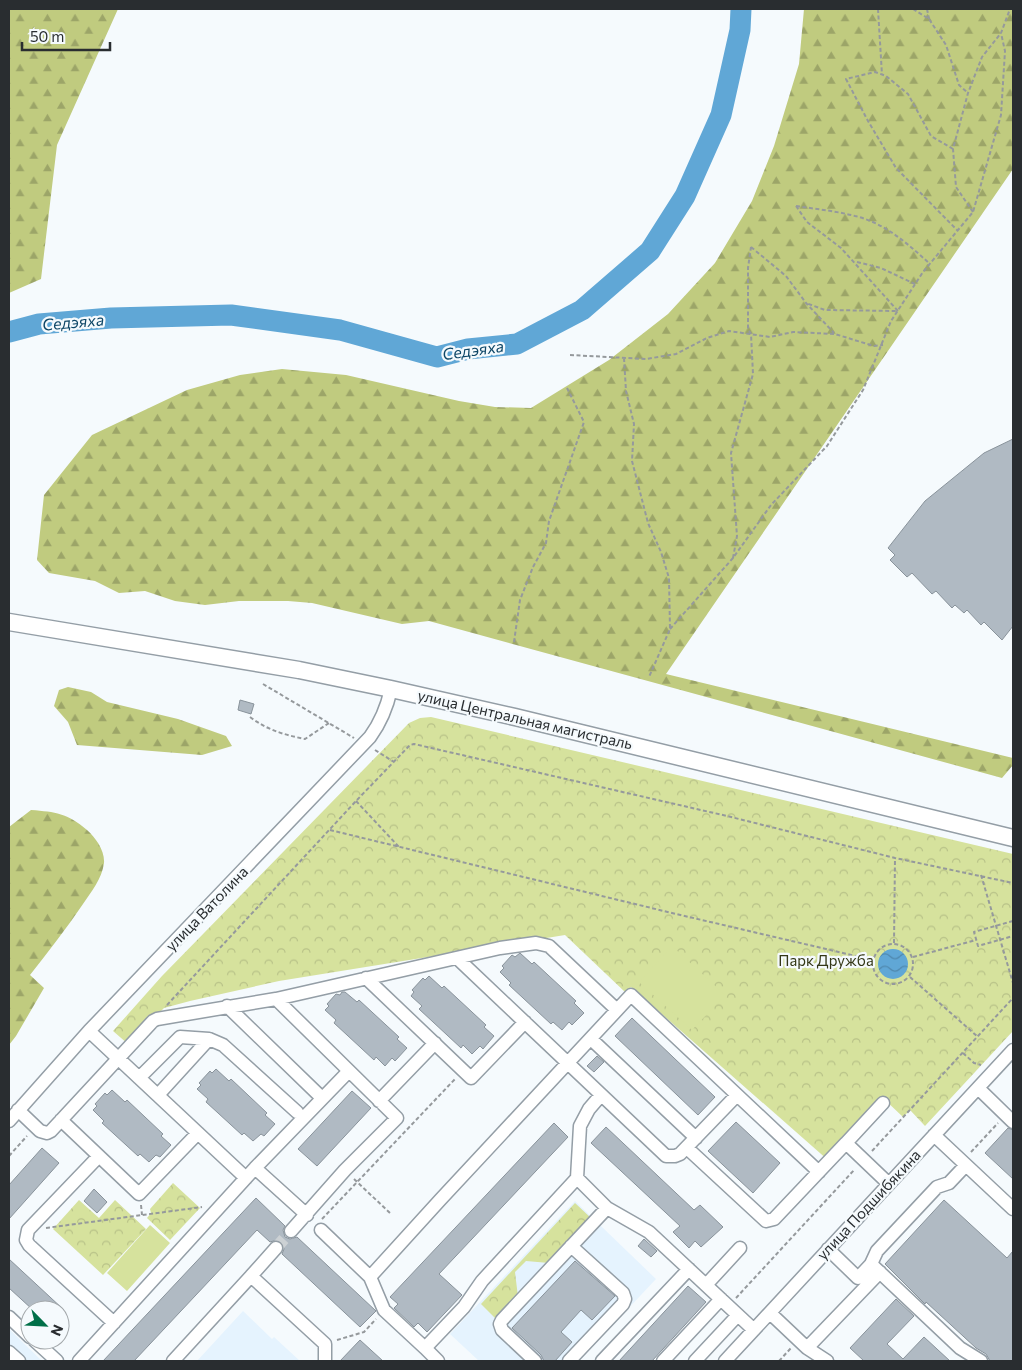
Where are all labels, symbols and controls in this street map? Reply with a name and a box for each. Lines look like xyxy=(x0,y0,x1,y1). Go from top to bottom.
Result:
scale bar xyxy=(22,20,110,52)
text: 50 m xyxy=(30,27,64,45)
water label: Седэяха xyxy=(41,309,105,334)
water label: Седэяха xyxy=(441,336,505,363)
street label: улица Центральная магистраль xyxy=(416,686,635,753)
street label: улица Ватолина xyxy=(161,862,251,954)
park label: Парк Дружба xyxy=(778,951,874,969)
street label: улица Подшибякина xyxy=(813,1146,924,1263)
north arrow xyxy=(20,1300,70,1350)
text: N xyxy=(47,1322,67,1339)

